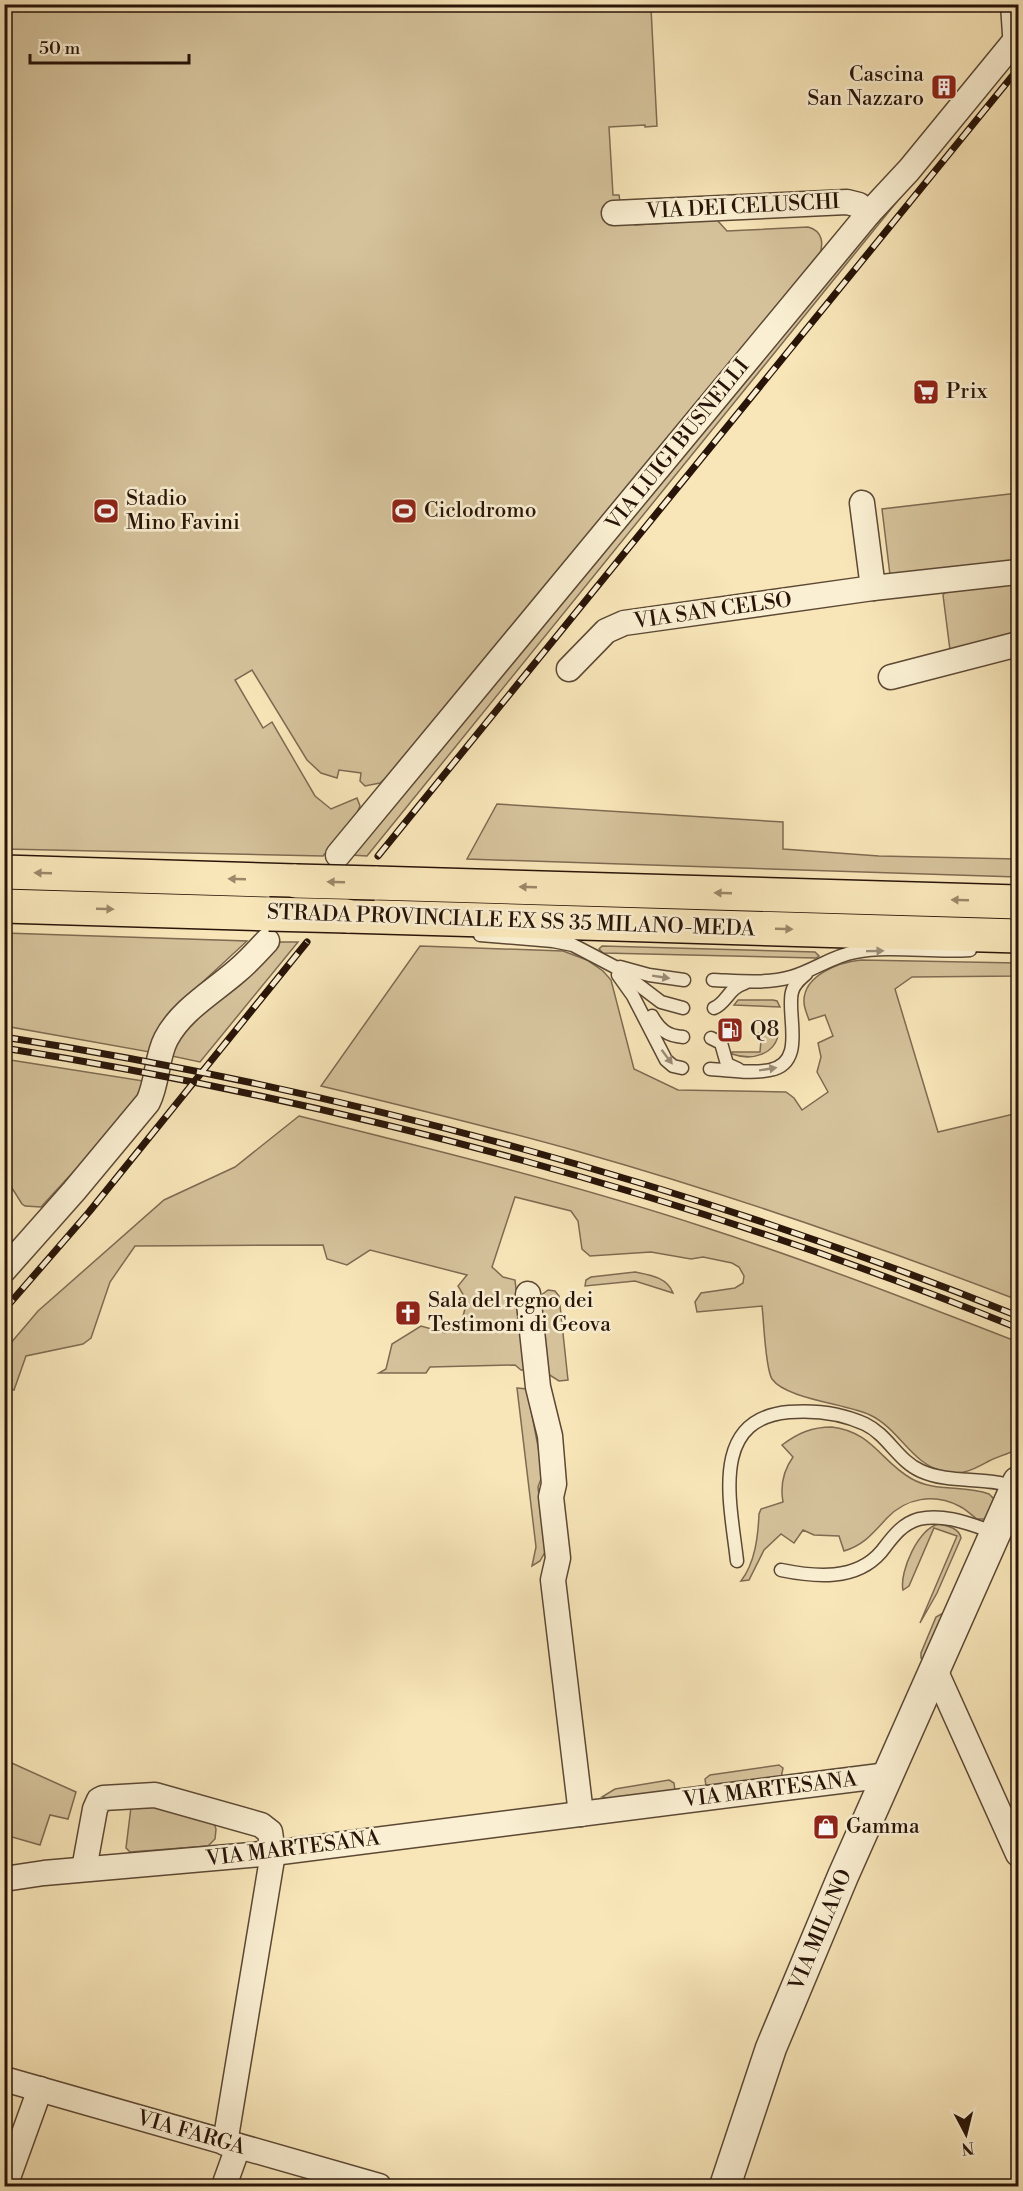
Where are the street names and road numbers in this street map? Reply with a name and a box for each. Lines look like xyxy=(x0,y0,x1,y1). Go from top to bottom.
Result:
street label: VIA DEI CELUSCHI xyxy=(645,189,840,225)
street label: VIA LUIGI BUSNELLI xyxy=(600,354,755,537)
street label: VIA SAN CELSO xyxy=(631,587,794,635)
street label: STRADA PROVINCIALE EX SS 35 MILANO-MEDA xyxy=(266,899,756,943)
street label: VIA MARTESANA xyxy=(681,1766,859,1814)
street label: VIA MARTESANA xyxy=(204,1825,382,1873)
street label: VIA MILANO xyxy=(783,1866,858,1995)
street label: VIA FARGA xyxy=(133,2105,249,2161)

